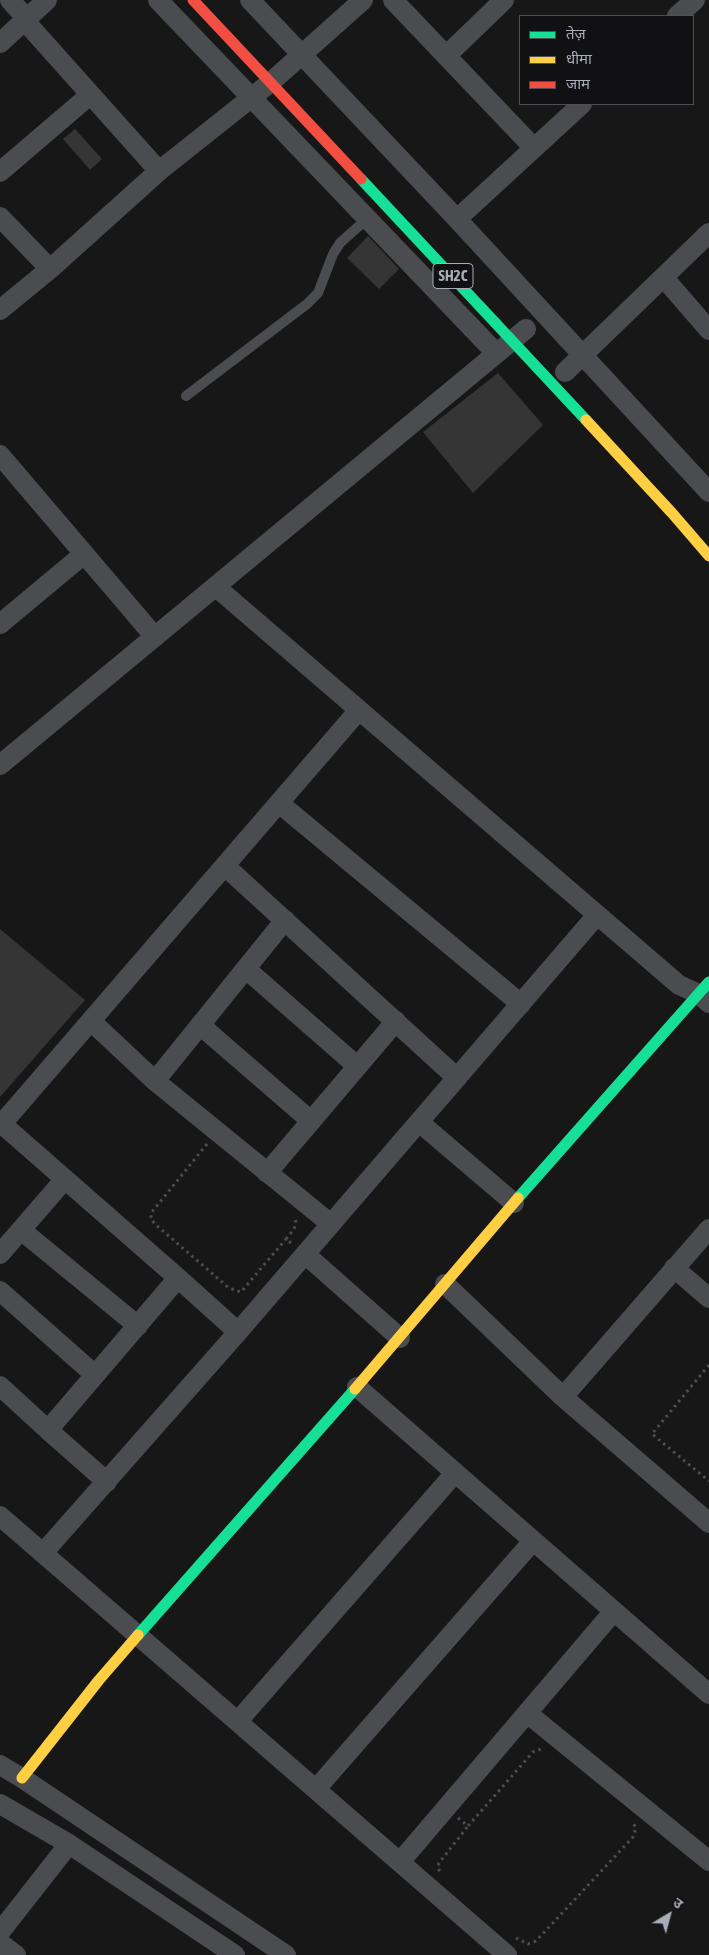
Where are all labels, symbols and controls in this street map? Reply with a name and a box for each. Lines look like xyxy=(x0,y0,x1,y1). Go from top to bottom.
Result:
legend xyxy=(519,15,694,105)
text: तेज़ xyxy=(566,25,586,42)
text: धीमा xyxy=(566,50,592,67)
text: जाम xyxy=(566,75,590,92)
road number: SH2C xyxy=(433,264,473,288)
north arrow xyxy=(644,1890,694,1940)
text: उ xyxy=(670,1894,686,1912)

